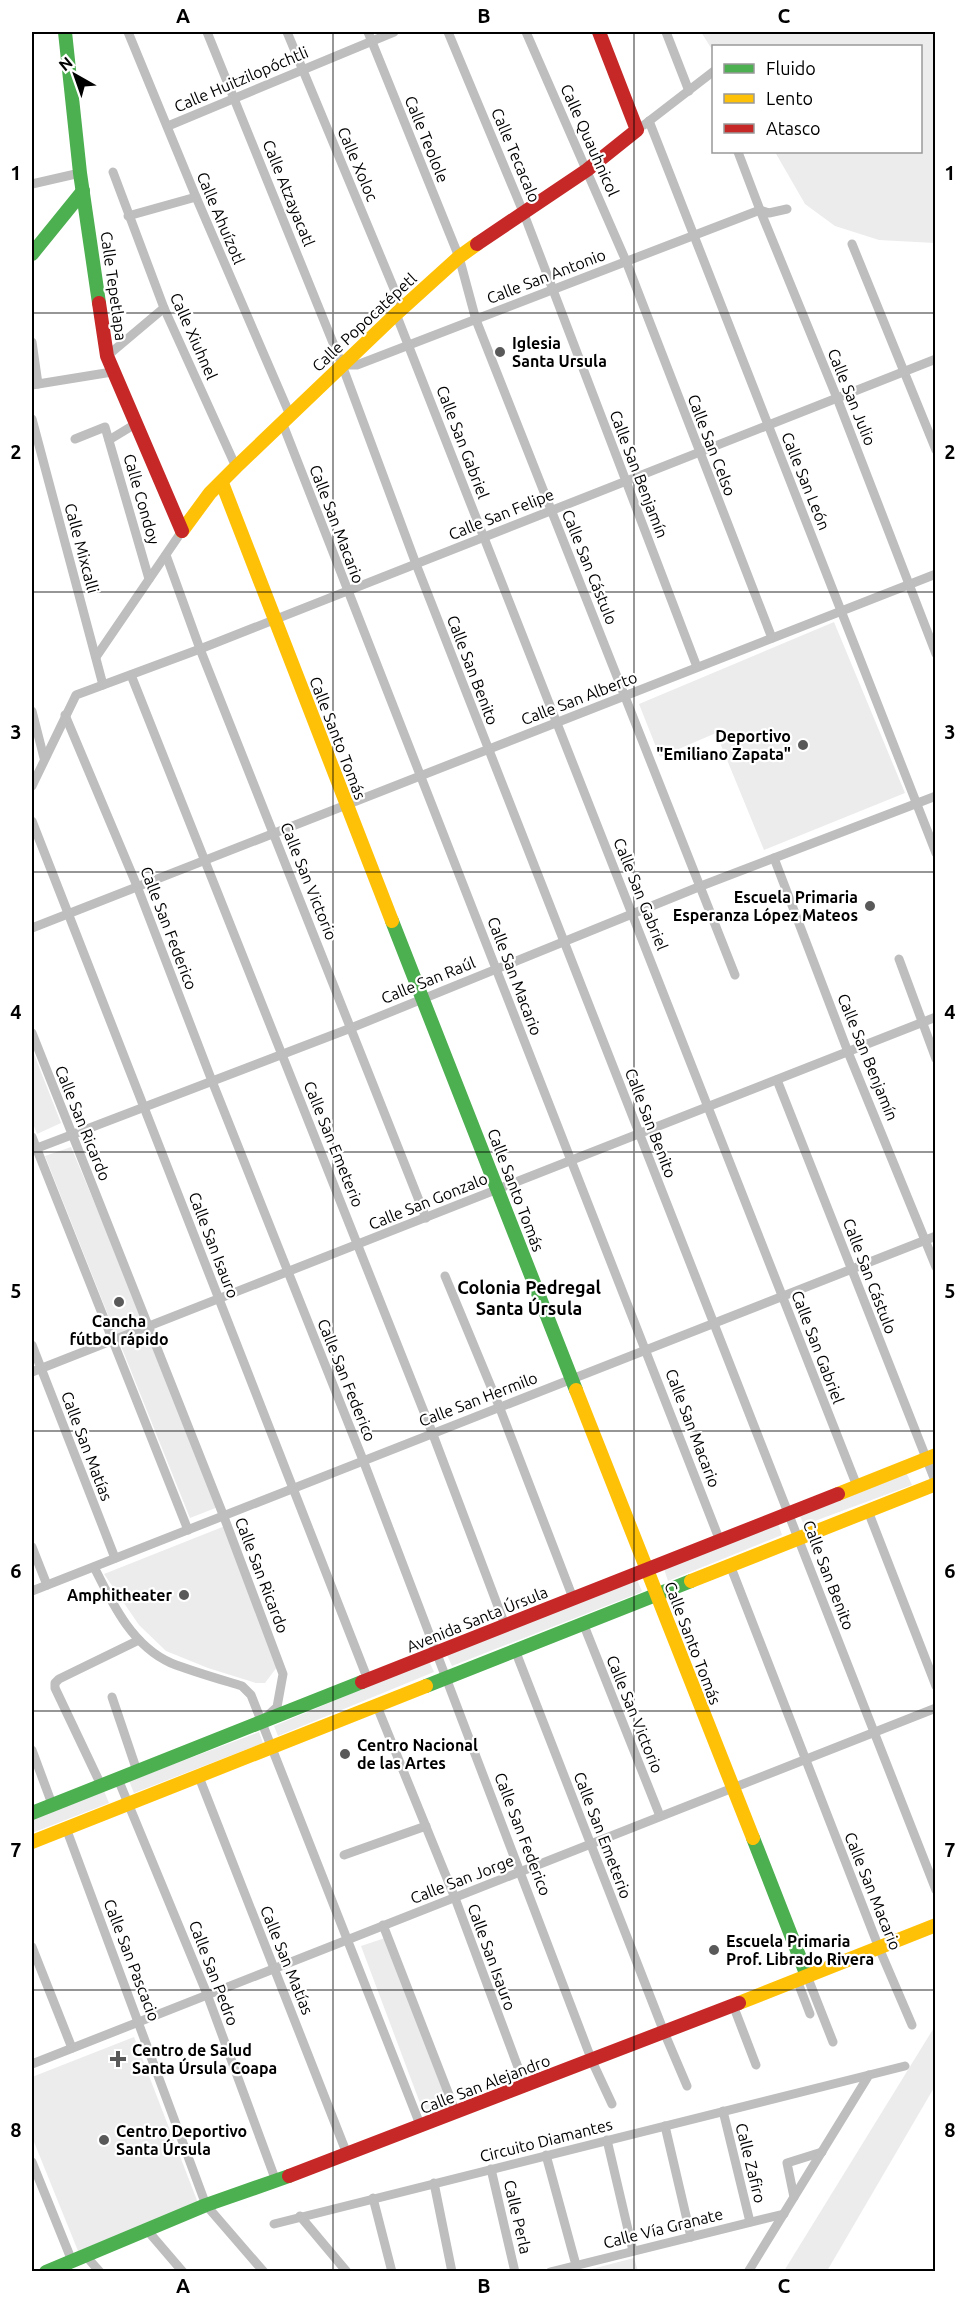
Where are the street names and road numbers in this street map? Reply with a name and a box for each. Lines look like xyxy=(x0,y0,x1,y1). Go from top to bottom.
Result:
street label: Calle Huitzilopóchtli xyxy=(171,43,311,115)
street label: Calle Quauhnicol xyxy=(557,81,623,199)
street label: Calle Teolole xyxy=(401,93,453,185)
street label: Calle Tecacalo xyxy=(488,105,544,205)
street label: Calle Xoloc xyxy=(334,124,382,204)
street label: Calle Atzayacatl xyxy=(259,137,319,249)
street label: Calle Ahuízotl xyxy=(193,169,249,267)
street label: Calle Tepetlapa xyxy=(97,230,131,342)
street label: Calle San Antonio xyxy=(484,245,608,307)
street label: Calle Popocatépetl xyxy=(308,269,420,375)
street label: Calle Xiuhnel xyxy=(167,290,221,382)
street label: Calle San Julio xyxy=(824,346,880,448)
street label: Calle San Gabriel xyxy=(433,383,493,501)
street label: Calle San Celso xyxy=(684,392,740,498)
street label: Calle San Benjamín xyxy=(606,408,672,540)
street label: Calle San León xyxy=(778,429,834,533)
street label: Calle Condoy xyxy=(120,452,164,547)
street label: Calle San Macario xyxy=(306,462,368,586)
street label: Calle San Felipe xyxy=(446,485,556,543)
street label: Calle Mixcalli xyxy=(61,501,103,595)
street label: Calle San Cástulo xyxy=(559,507,621,627)
street label: Calle San Benito xyxy=(444,613,502,727)
street label: Calle San Alberto xyxy=(518,668,640,728)
street label: Calle Santo Tomás xyxy=(306,674,370,802)
street label: Calle San Victorio xyxy=(277,820,341,942)
street label: Calle San Gabriel xyxy=(610,835,672,953)
street label: Calle San Federico xyxy=(137,864,201,992)
street label: Calle San Macario xyxy=(484,914,546,1038)
street label: Calle San Raúl xyxy=(378,953,478,1007)
street label: Calle San Benjamín xyxy=(834,991,902,1123)
street label: Calle San Ricardo xyxy=(52,1063,114,1183)
street label: Calle San Benito xyxy=(622,1066,680,1180)
street label: Calle San Emeterio xyxy=(300,1078,368,1210)
street label: Calle Santo Tomás xyxy=(484,1126,548,1254)
street label: Calle San Gonzalo xyxy=(366,1169,490,1233)
street label: Calle San Isauro xyxy=(185,1189,243,1301)
street label: Calle San Cástulo xyxy=(840,1216,900,1336)
street label: Calle San Gabriel xyxy=(788,1288,848,1406)
street label: Calle San Federico xyxy=(314,1316,380,1444)
street label: Calle San Macario xyxy=(662,1366,724,1490)
street label: Calle San Hermilo xyxy=(416,1368,540,1430)
street label: Calle San Matías xyxy=(58,1389,116,1503)
street label: Calle San Ricardo xyxy=(232,1515,292,1635)
street label: Calle San Benito xyxy=(800,1518,858,1632)
street label: Calle Santo Tomás xyxy=(661,1579,725,1707)
street label: Avenida Santa Úrsula xyxy=(403,1581,550,1656)
street label: Calle San Victorio xyxy=(603,1653,667,1775)
street label: Calle San Emeterio xyxy=(571,1769,635,1901)
street label: Calle San Federico xyxy=(491,1770,555,1898)
street label: Calle San Macario xyxy=(841,1829,905,1953)
street label: Calle San Jorge xyxy=(408,1851,516,1907)
street label: Calle San Pascacio xyxy=(100,1896,164,2024)
street label: Calle San Isauro xyxy=(464,1901,520,2013)
street label: Calle San Matías xyxy=(257,1903,317,2017)
street label: Calle San Pedro xyxy=(186,1918,242,2028)
street label: Calle San Alejandro xyxy=(417,2051,553,2117)
street label: Circuito Diamantes xyxy=(478,2115,614,2165)
street label: Calle Zafiro xyxy=(732,2121,770,2205)
street label: Calle Perla xyxy=(501,2178,535,2256)
street label: Calle Vía Granate xyxy=(601,2204,725,2252)

